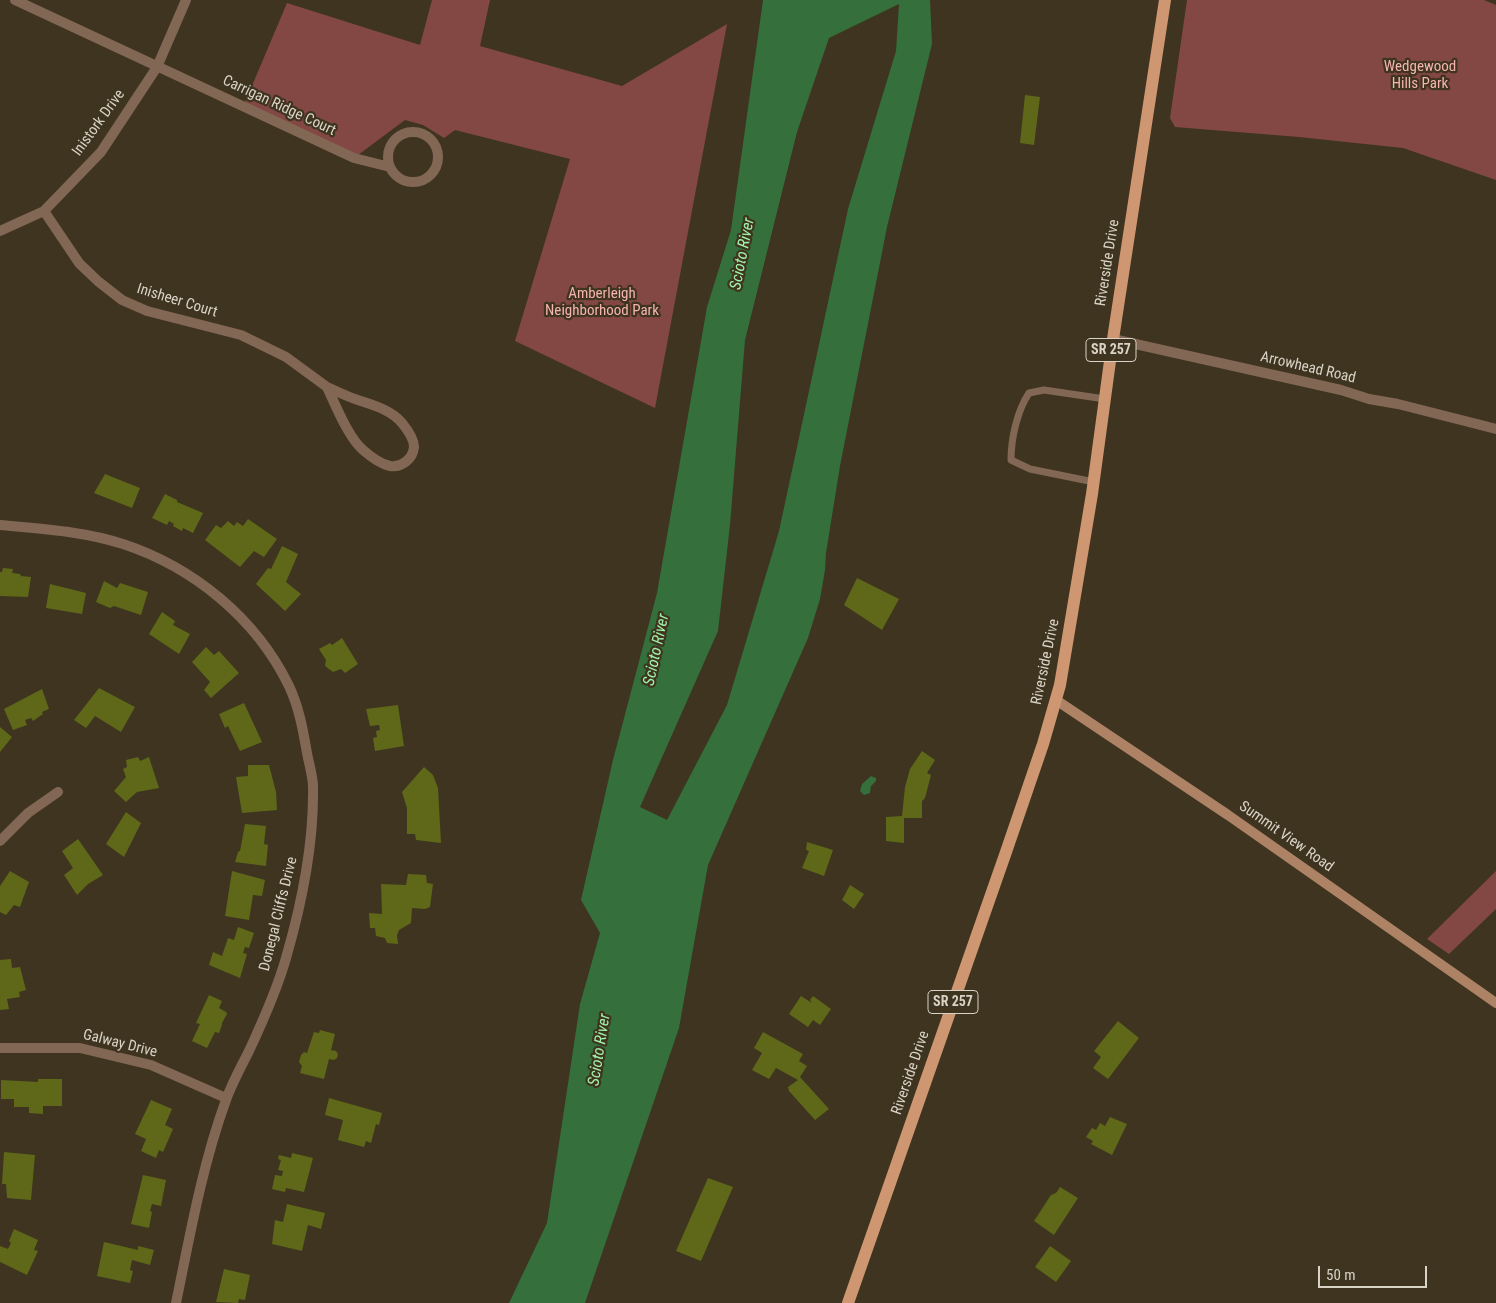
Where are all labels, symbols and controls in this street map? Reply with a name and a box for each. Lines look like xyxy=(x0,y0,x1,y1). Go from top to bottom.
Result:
park label: Wedgewood Hills Park xyxy=(1384,58,1456,93)
street label: Carrigan Ridge Court xyxy=(219,72,339,140)
street label: Inistork Drive xyxy=(69,86,129,160)
water label: Scioto River xyxy=(727,216,759,292)
street label: Riverside Drive xyxy=(1092,218,1124,308)
street label: Inisheer Court xyxy=(135,280,219,322)
park label: Amberleigh Neighborhood Park xyxy=(545,285,659,320)
road number: SR 257 xyxy=(1086,338,1136,362)
street label: Arrowhead Road xyxy=(1259,348,1357,388)
water label: Scioto River xyxy=(640,612,674,688)
street label: Riverside Drive xyxy=(1028,617,1064,707)
street label: Summit View Road xyxy=(1235,798,1337,876)
street label: Donegal Cliffs Drive xyxy=(256,855,302,973)
road number: SR 257 xyxy=(928,990,978,1014)
water label: Scioto River xyxy=(585,1013,615,1087)
street label: Galway Drive xyxy=(81,1026,159,1062)
street label: Riverside Drive xyxy=(888,1029,934,1117)
scale bar xyxy=(1321,1256,1430,1288)
text: 50 m xyxy=(1326,1266,1356,1284)

